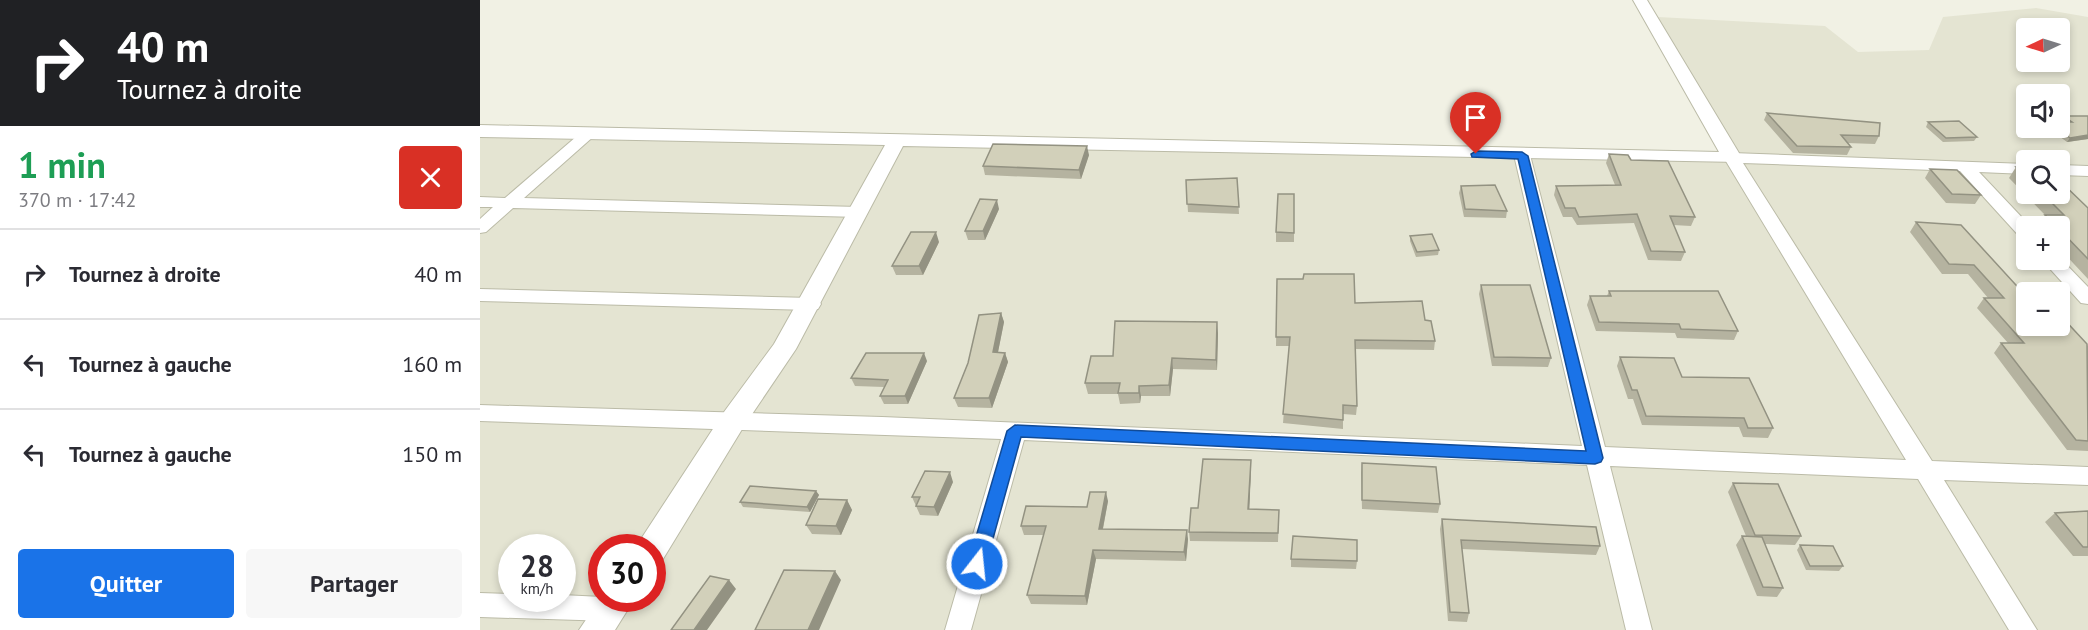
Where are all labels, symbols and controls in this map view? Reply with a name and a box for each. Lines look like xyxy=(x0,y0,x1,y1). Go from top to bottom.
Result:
north arrow xyxy=(2016,18,2070,72)
map controls xyxy=(2016,18,2070,336)
text: 40 m xyxy=(117,19,209,74)
icon: right xyxy=(18,24,96,102)
text: Tournez à droite xyxy=(117,72,302,106)
button: sound xyxy=(2016,84,2070,138)
pin xyxy=(1450,92,1501,154)
icon: arrive xyxy=(1459,101,1492,134)
text: 1 min xyxy=(18,141,106,188)
button: close xyxy=(399,146,462,209)
button: search xyxy=(2016,150,2070,204)
text: 370 m · 17:42 xyxy=(18,187,136,213)
button: + xyxy=(2016,216,2070,270)
icon: right xyxy=(18,258,51,291)
text: Tournez à droite xyxy=(69,260,221,288)
text: 40 m xyxy=(414,260,462,288)
button: − xyxy=(2016,282,2070,336)
icon: left xyxy=(18,348,51,381)
text: Tournez à gauche xyxy=(69,350,232,378)
text: 160 m xyxy=(402,350,462,378)
icon: left xyxy=(18,438,51,471)
text: Tournez à gauche xyxy=(69,440,232,468)
text: 150 m xyxy=(402,440,462,468)
position arrow xyxy=(945,532,1009,596)
speed limit sign: 30 xyxy=(588,534,666,612)
text: 28 xyxy=(520,546,554,585)
button: Quitter xyxy=(18,549,234,618)
button: Partager xyxy=(246,549,462,618)
text: km/h xyxy=(521,579,553,598)

